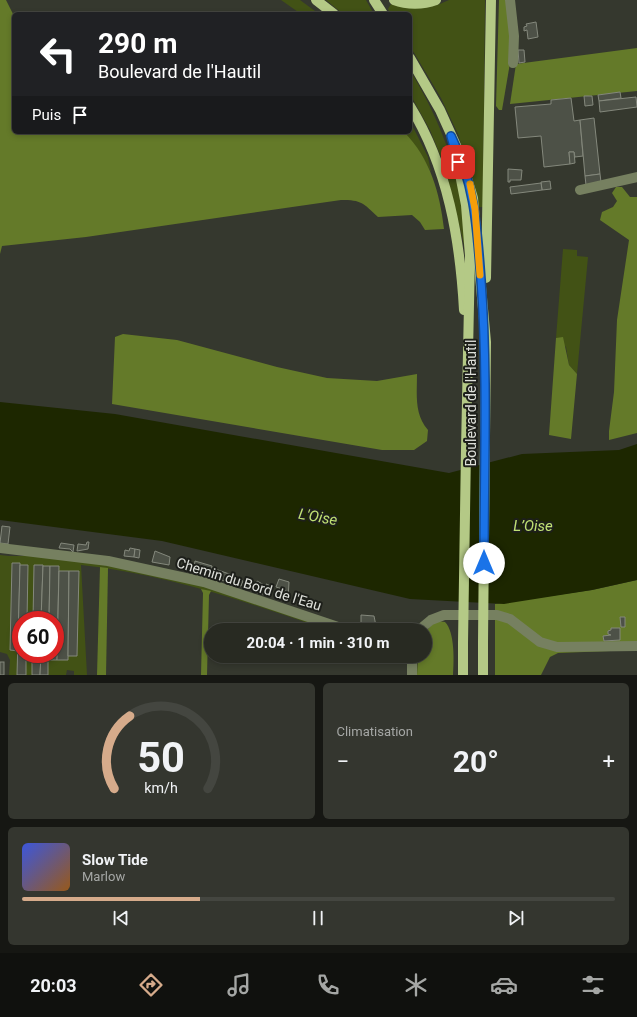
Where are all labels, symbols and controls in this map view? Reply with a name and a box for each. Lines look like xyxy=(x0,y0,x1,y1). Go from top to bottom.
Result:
text: 290 m xyxy=(98,27,177,60)
icon: left xyxy=(32,28,84,80)
text: Boulevard de l'Hautil xyxy=(98,61,261,82)
icon: arrive xyxy=(69,104,91,126)
text: Puis xyxy=(32,106,61,124)
pin xyxy=(441,145,475,179)
icon: arrive xyxy=(447,151,469,173)
street label: Boulevard de l'Hautil xyxy=(463,340,479,466)
water label: L'Oise xyxy=(297,505,339,529)
water label: L’Oise xyxy=(513,517,553,535)
position arrow xyxy=(463,542,505,584)
street label: Chemin du Bord de l'Eau xyxy=(175,554,323,614)
speed limit sign: 60 xyxy=(12,611,64,663)
text: 20:04 · 1 min · 310 m xyxy=(247,634,389,652)
text: Climatisation xyxy=(337,724,413,739)
text: 50 xyxy=(137,733,185,782)
text: 20° xyxy=(453,744,499,779)
text: − xyxy=(337,749,349,774)
text: + xyxy=(603,749,615,774)
text: km/h xyxy=(144,780,178,796)
text: Slow Tide xyxy=(82,851,148,869)
text: Marlow xyxy=(82,869,125,884)
icon: previous xyxy=(110,907,132,929)
icon: pause xyxy=(307,907,329,929)
icon: next xyxy=(505,907,527,929)
icon: directions xyxy=(137,971,165,999)
icon: music xyxy=(225,971,253,999)
icon: phone xyxy=(314,971,342,999)
icon: climate xyxy=(402,971,430,999)
icon: car xyxy=(490,971,518,999)
icon: filters xyxy=(579,971,607,999)
text: 20:03 xyxy=(30,975,77,996)

